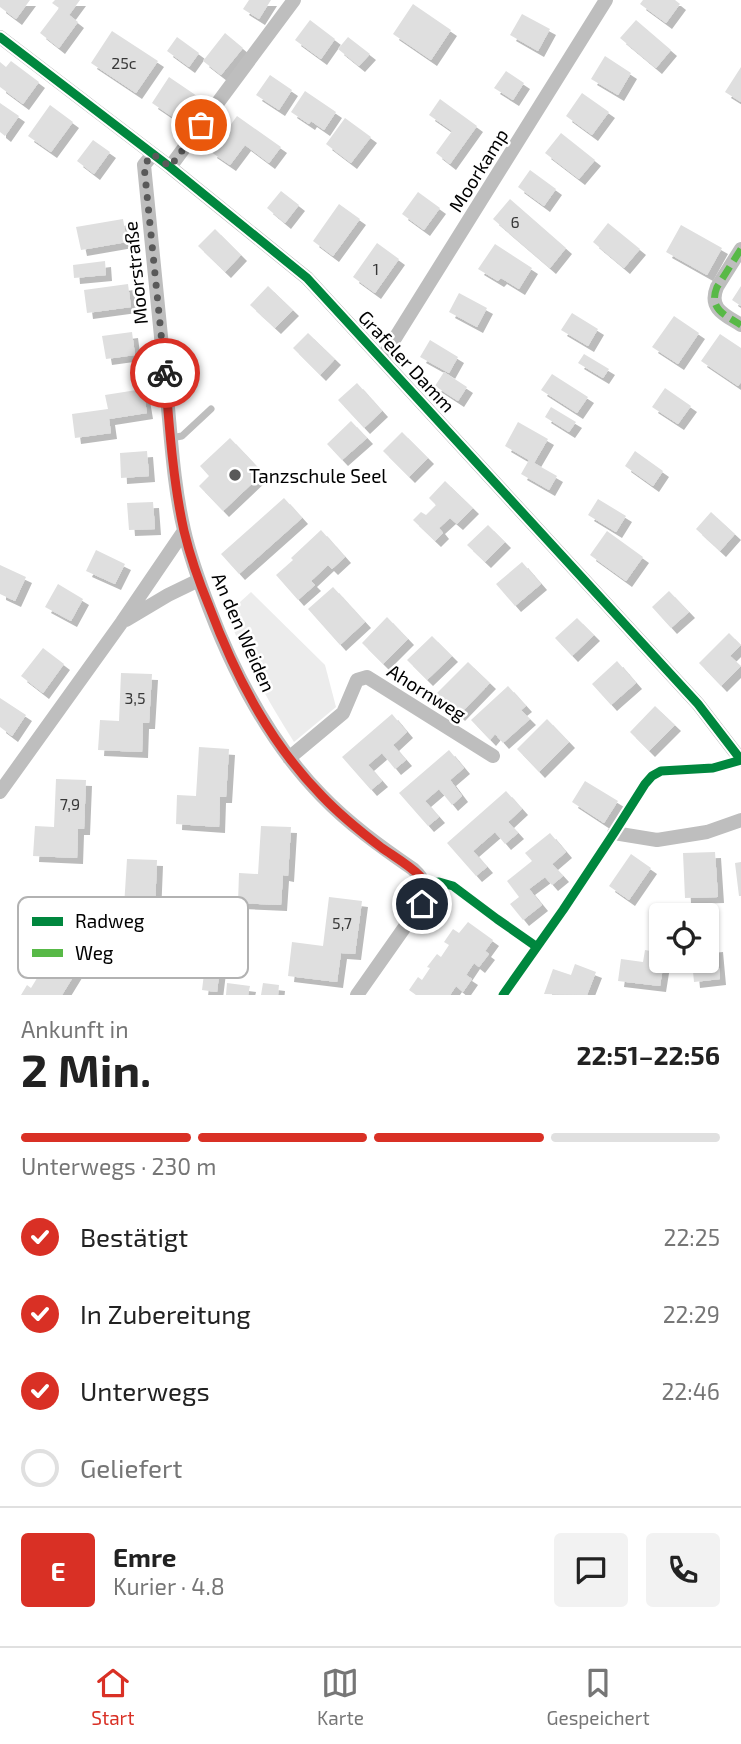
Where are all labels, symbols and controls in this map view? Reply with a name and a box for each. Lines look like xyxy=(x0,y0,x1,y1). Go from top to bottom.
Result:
house number: 25c xyxy=(111,53,137,72)
pin xyxy=(171,95,231,155)
icon: bag xyxy=(182,106,220,144)
street label: Moorkamp xyxy=(443,124,513,216)
house number: 6 xyxy=(510,212,520,231)
street label: Moorstraße xyxy=(118,220,152,326)
house number: 1 xyxy=(373,259,379,278)
street label: Grafeler Damm xyxy=(354,305,460,417)
courier xyxy=(130,338,200,408)
icon: bike xyxy=(146,354,184,392)
place label: Tanzschule Seel xyxy=(249,464,387,487)
marker: Tanzschule Seel xyxy=(227,467,243,483)
street label: An den Weiden xyxy=(207,569,281,695)
street label: Ahornweg xyxy=(383,659,471,725)
house number: 3,5 xyxy=(124,688,146,707)
house number: 7,9 xyxy=(60,794,80,813)
pin xyxy=(392,874,452,934)
icon: home xyxy=(403,885,441,923)
legend xyxy=(18,897,248,978)
map controls xyxy=(649,903,719,973)
button: locate xyxy=(649,903,719,973)
text: Radweg xyxy=(75,909,145,932)
house number: 5,7 xyxy=(332,913,352,932)
text: Weg xyxy=(75,941,114,964)
text: Ankunft in xyxy=(21,1015,129,1043)
text: 22:51–22:56 xyxy=(576,1039,720,1070)
text: 2 Min. xyxy=(21,1041,151,1096)
text: Unterwegs · 230 m xyxy=(21,1152,216,1180)
icon: check xyxy=(21,1218,59,1256)
text: Bestätigt xyxy=(80,1221,188,1252)
text: 22:25 xyxy=(663,1223,720,1251)
icon: check xyxy=(21,1295,59,1333)
text: In Zubereitung xyxy=(80,1298,251,1329)
text: 22:29 xyxy=(663,1300,720,1328)
icon: check xyxy=(21,1372,59,1410)
text: Unterwegs xyxy=(80,1375,210,1406)
text: 22:46 xyxy=(661,1377,720,1405)
text: Geliefert xyxy=(80,1452,182,1483)
button: chat xyxy=(554,1533,628,1607)
button: phone xyxy=(646,1533,720,1607)
text: Emre xyxy=(113,1541,176,1572)
text: E xyxy=(50,1555,66,1586)
text: Kurier · 4.8 xyxy=(113,1572,225,1600)
tab: Start xyxy=(91,1664,134,1729)
tab: Karte xyxy=(317,1664,364,1729)
tab: Gespeichert xyxy=(547,1664,650,1729)

